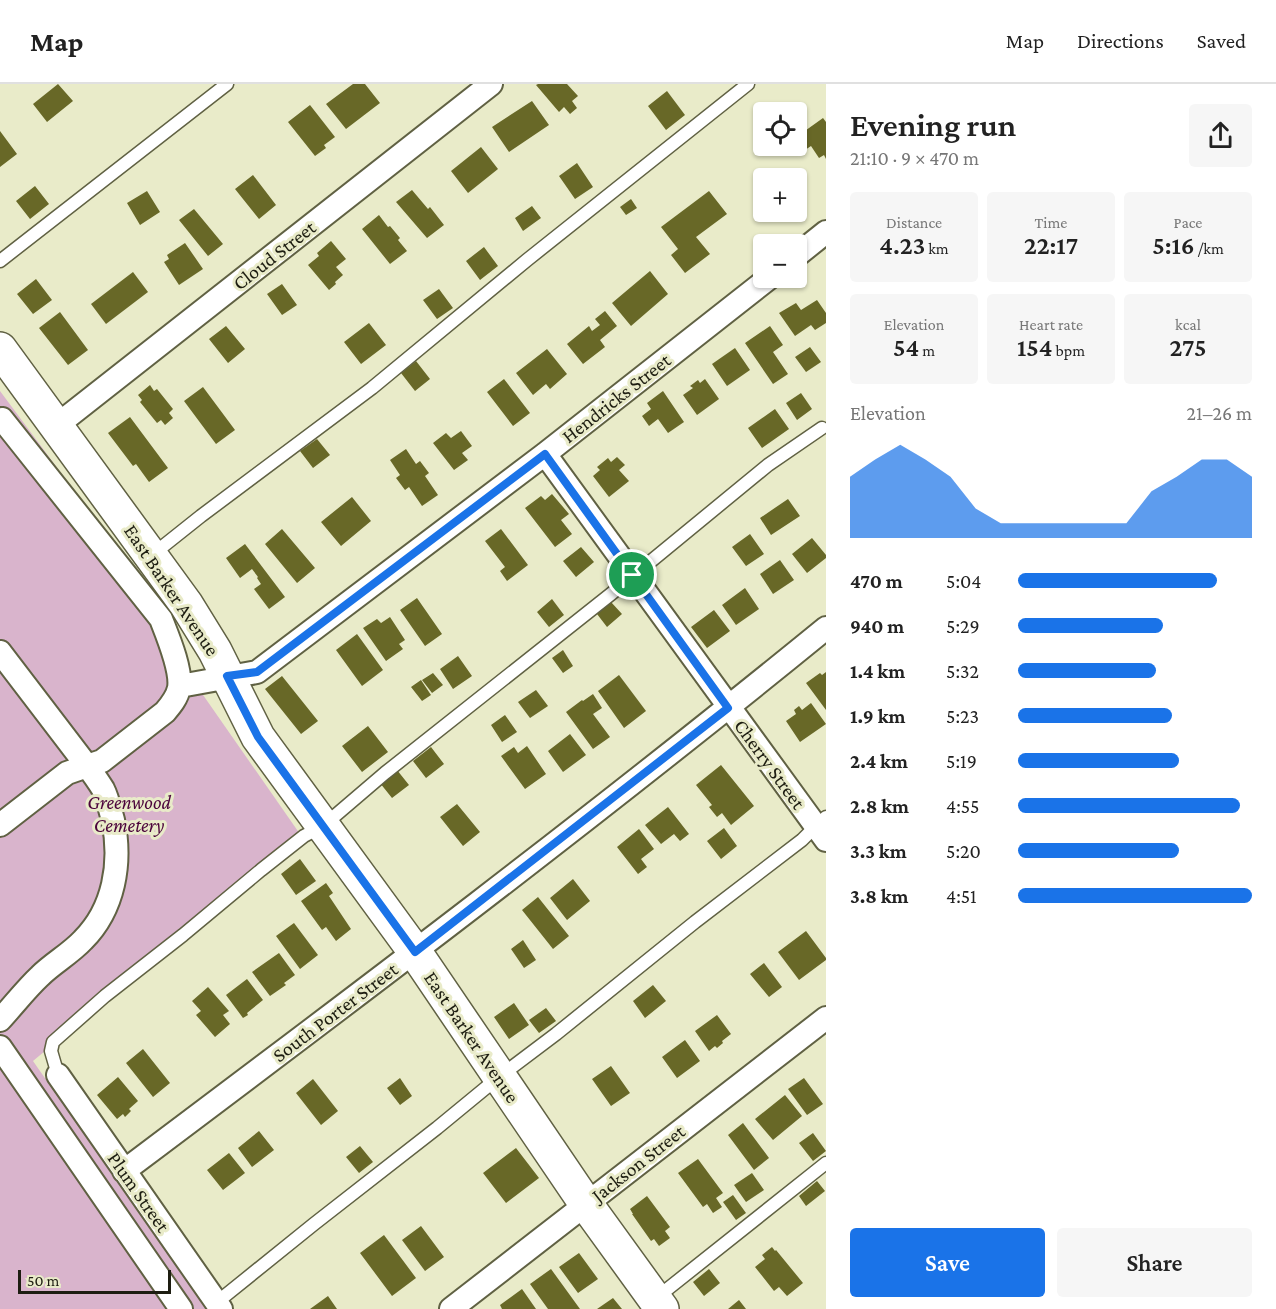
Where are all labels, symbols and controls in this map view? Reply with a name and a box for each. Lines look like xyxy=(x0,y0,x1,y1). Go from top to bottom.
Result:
text: Map xyxy=(30,26,83,57)
text: Map xyxy=(1006,29,1044,53)
text: Directions xyxy=(1077,29,1164,53)
text: Saved xyxy=(1197,29,1246,53)
map controls xyxy=(753,102,807,288)
button: locate xyxy=(753,102,807,156)
button: share xyxy=(1189,104,1252,167)
text: Evening run xyxy=(850,106,1016,143)
text: 21:10 · 9 × 470 m xyxy=(850,147,979,169)
button: + xyxy=(753,168,807,222)
text: Distance xyxy=(886,214,942,231)
text: Time xyxy=(1035,214,1067,231)
text: Pace xyxy=(1174,214,1202,231)
street label: Cloud Street xyxy=(228,216,320,294)
text: 4.23 xyxy=(879,231,925,260)
text: 22:17 xyxy=(1024,231,1078,260)
text: 5:16 xyxy=(1152,231,1195,260)
button: − xyxy=(753,234,807,288)
text: km xyxy=(925,240,949,257)
text: /km xyxy=(1195,240,1224,257)
text: Elevation xyxy=(884,316,944,333)
text: Heart rate xyxy=(1019,316,1083,333)
text: kcal xyxy=(1175,316,1201,333)
text: 54 xyxy=(893,333,919,362)
text: 154 xyxy=(1017,333,1053,362)
text: 275 xyxy=(1170,333,1206,362)
text: m xyxy=(919,342,935,359)
text: bpm xyxy=(1053,342,1085,359)
street label: Hendricks Street xyxy=(557,349,675,447)
text: Elevation xyxy=(850,402,926,424)
text: 21–26 m xyxy=(1187,402,1252,424)
street label: East Barker Avenue xyxy=(120,520,224,660)
pin xyxy=(606,549,657,600)
icon: arrive xyxy=(615,558,648,591)
text: 470 m xyxy=(850,570,903,592)
text: 5:04 xyxy=(946,570,982,592)
text: 940 m xyxy=(850,615,904,637)
text: 5:29 xyxy=(946,615,980,637)
text: 1.4 km xyxy=(850,660,905,682)
text: 5:32 xyxy=(946,660,979,682)
text: 1.9 km xyxy=(850,705,905,727)
text: 5:23 xyxy=(946,705,979,727)
street label: Cherry Street xyxy=(729,715,810,814)
text: 2.4 km xyxy=(850,750,908,772)
text: 5:19 xyxy=(946,750,977,772)
park label: Greenwood Cemetery xyxy=(87,791,171,837)
text: 2.8 km xyxy=(850,795,909,817)
text: 4:55 xyxy=(946,795,979,817)
text: 3.3 km xyxy=(850,840,907,862)
text: 5:20 xyxy=(946,840,981,862)
text: 3.8 km xyxy=(850,885,909,907)
text: 4:51 xyxy=(946,885,977,907)
street label: South Porter Street xyxy=(268,958,402,1066)
street label: East Barker Avenue xyxy=(420,967,524,1107)
street label: Jackson Street xyxy=(586,1120,690,1208)
street label: Plum Street xyxy=(103,1148,175,1237)
button: Save xyxy=(850,1228,1045,1297)
button: Share xyxy=(1057,1228,1252,1297)
scale bar xyxy=(18,1267,171,1294)
text: 50 m xyxy=(27,1272,59,1289)

